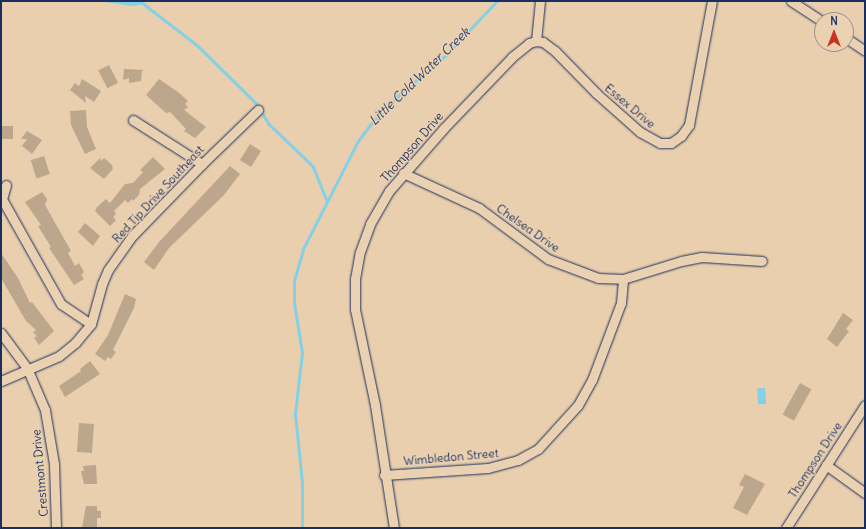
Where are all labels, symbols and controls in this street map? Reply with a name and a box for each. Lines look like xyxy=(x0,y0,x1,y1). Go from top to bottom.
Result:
north arrow xyxy=(814,12,854,52)
text: N xyxy=(830,14,838,28)
water label: Little Cold Water Creek xyxy=(367,25,473,129)
street label: Essex Drive xyxy=(602,81,658,131)
street label: Thompson Drive xyxy=(378,109,446,185)
street label: Red Tip Drive Southeast xyxy=(109,142,207,246)
street label: Chelsea Drive xyxy=(494,201,562,255)
street label: Thompson Drive xyxy=(785,419,845,501)
street label: Crestmont Drive xyxy=(29,429,51,517)
street label: Wimbledon Street xyxy=(403,446,499,468)

